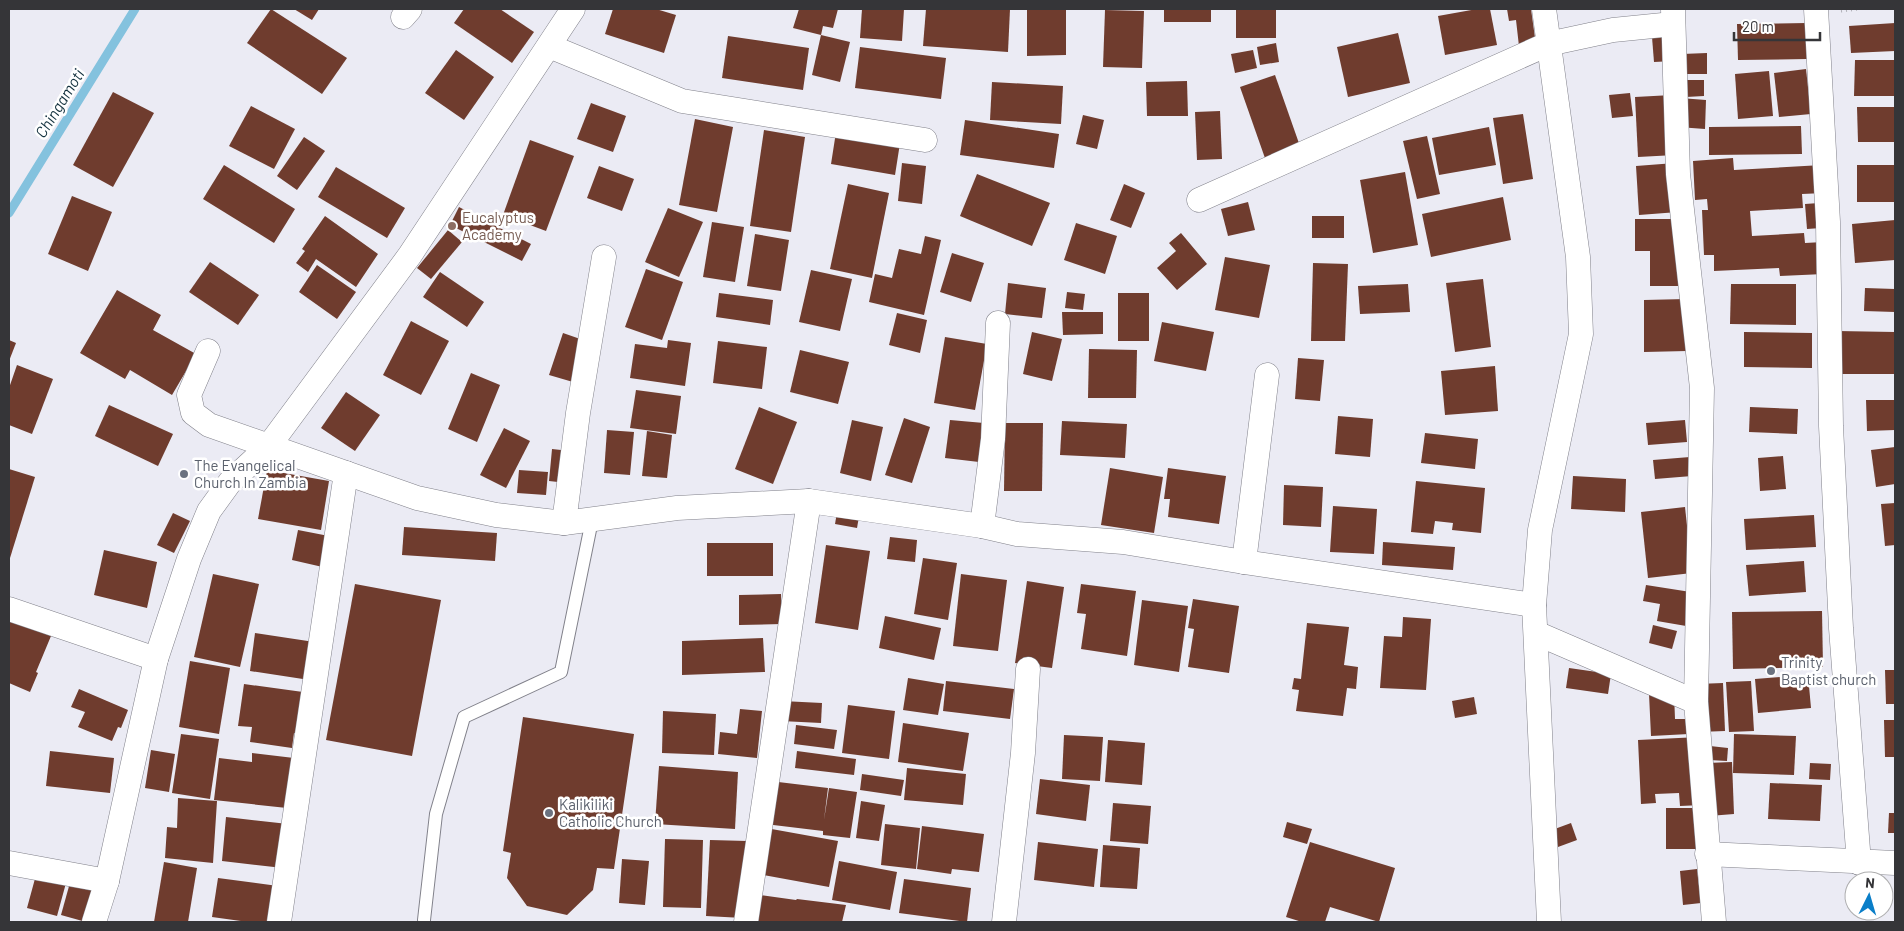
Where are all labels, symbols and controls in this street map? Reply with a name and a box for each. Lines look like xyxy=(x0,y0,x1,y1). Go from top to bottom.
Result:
scale bar xyxy=(1734,10,1820,42)
text: 20 m xyxy=(1742,17,1774,35)
water label: Chingamoti xyxy=(30,65,88,141)
place label: Eucalyptus Academy xyxy=(462,208,534,243)
marker: Eucalyptus Academy xyxy=(446,220,458,232)
place label: The Evangelical Church In Zambia xyxy=(194,456,306,491)
marker: The Evangelical Church In Zambia xyxy=(178,468,190,480)
place label: Trinity Baptist church xyxy=(1781,653,1876,688)
marker: Trinity Baptist church xyxy=(1765,665,1777,677)
place label: Kalikiliki Catholic Church xyxy=(559,795,662,830)
marker: Kalikiliki Catholic Church xyxy=(543,807,555,819)
north arrow xyxy=(1844,871,1894,921)
text: N xyxy=(1865,874,1876,891)

